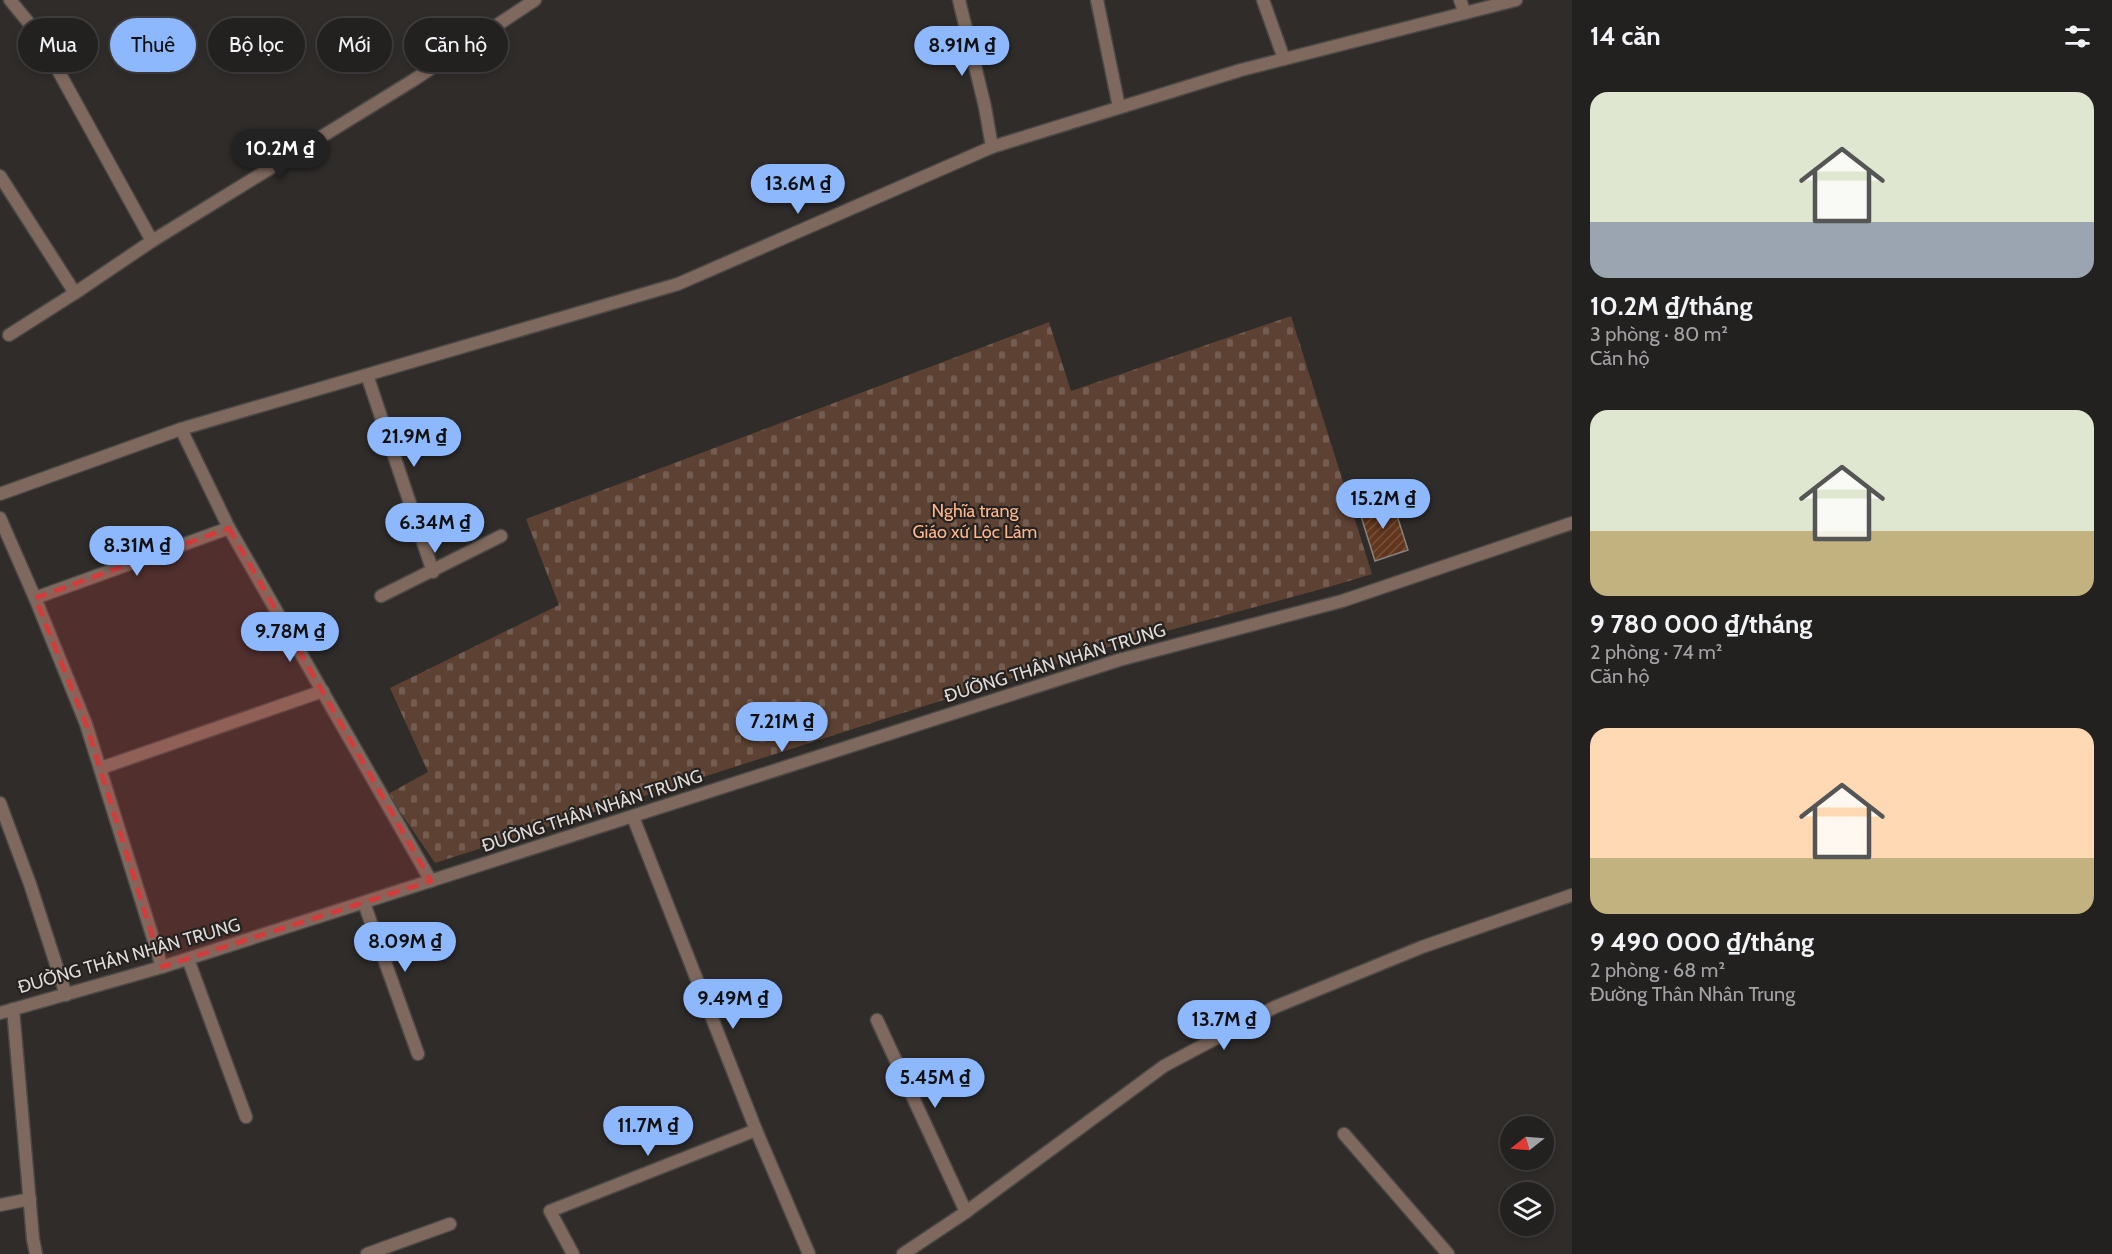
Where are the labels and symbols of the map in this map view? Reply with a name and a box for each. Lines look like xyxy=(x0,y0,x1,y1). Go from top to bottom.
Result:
pin: 8.91M ₫ xyxy=(907,26,1017,77)
pin: 10.2M ₫ xyxy=(225,129,335,180)
pin: 13.6M ₫ xyxy=(743,164,853,215)
pin: 21.9M ₫ xyxy=(359,417,469,468)
pin: 15.2M ₫ xyxy=(1328,479,1438,530)
park label: Nghĩa trang Giáo xứ Lộc Lâm xyxy=(913,500,1037,543)
pin: 6.34M ₫ xyxy=(380,503,490,554)
pin: 8.31M ₫ xyxy=(82,526,192,577)
pin: 9.78M ₫ xyxy=(235,612,345,663)
street label: ĐƯỜNG THÂN NHÂN TRUNG xyxy=(942,619,1168,707)
pin: 7.21M ₫ xyxy=(727,702,837,753)
street label: ĐƯỜNG THÂN NHÂN TRUNG xyxy=(479,765,705,857)
street label: ĐƯỜNG THÂN NHÂN TRUNG xyxy=(15,914,243,998)
pin: 8.09M ₫ xyxy=(350,922,460,973)
pin: 9.49M ₫ xyxy=(678,979,788,1030)
pin: 13.7M ₫ xyxy=(1169,1000,1279,1051)
pin: 5.45M ₫ xyxy=(880,1058,990,1109)
pin: 11.7M ₫ xyxy=(593,1106,703,1157)
north arrow xyxy=(1500,1116,1554,1170)

